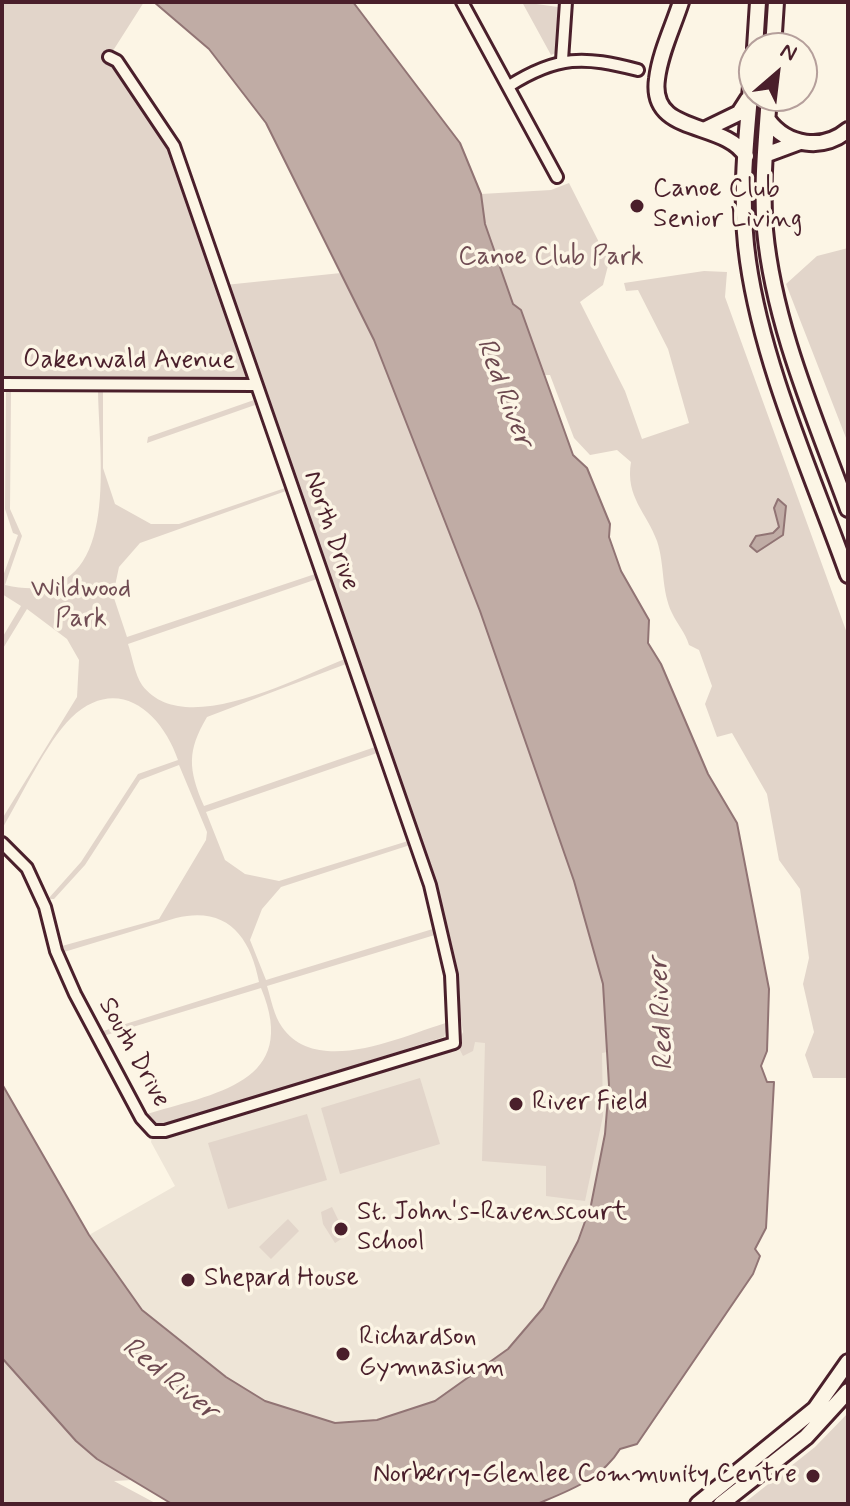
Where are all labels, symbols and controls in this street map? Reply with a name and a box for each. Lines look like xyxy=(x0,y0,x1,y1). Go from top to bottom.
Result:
north arrow xyxy=(738,32,818,112)
text: N xyxy=(775,37,801,68)
place label: Canoe Club Senior Living xyxy=(653,175,802,236)
marker: Canoe Club Senior Living xyxy=(628,197,646,215)
park label: Canoe Club Park xyxy=(458,243,644,275)
water label: Red River xyxy=(467,334,539,452)
street label: Oakenwald Avenue xyxy=(23,346,235,378)
street label: North Drive xyxy=(295,467,365,595)
park label: Wildwood Park xyxy=(31,575,131,636)
water label: Red River xyxy=(643,956,683,1072)
street label: South Drive xyxy=(90,993,176,1113)
place label: River Field xyxy=(532,1088,648,1120)
marker: River Field xyxy=(507,1095,525,1113)
place label: St. John's-Ravenscourt School xyxy=(357,1198,627,1260)
marker: St. John's-Ravenscourt School xyxy=(332,1220,350,1238)
place label: Shepard House xyxy=(204,1264,359,1296)
marker: Shepard House xyxy=(179,1271,197,1289)
place label: Richardson Gymnasium xyxy=(359,1323,504,1384)
water label: Red River xyxy=(114,1331,224,1429)
marker: Richardson Gymnasium xyxy=(334,1345,352,1363)
place label: Norberry-Glenlee Community Centre xyxy=(373,1460,797,1492)
marker: Norberry-Glenlee Community Centre xyxy=(804,1467,822,1485)

